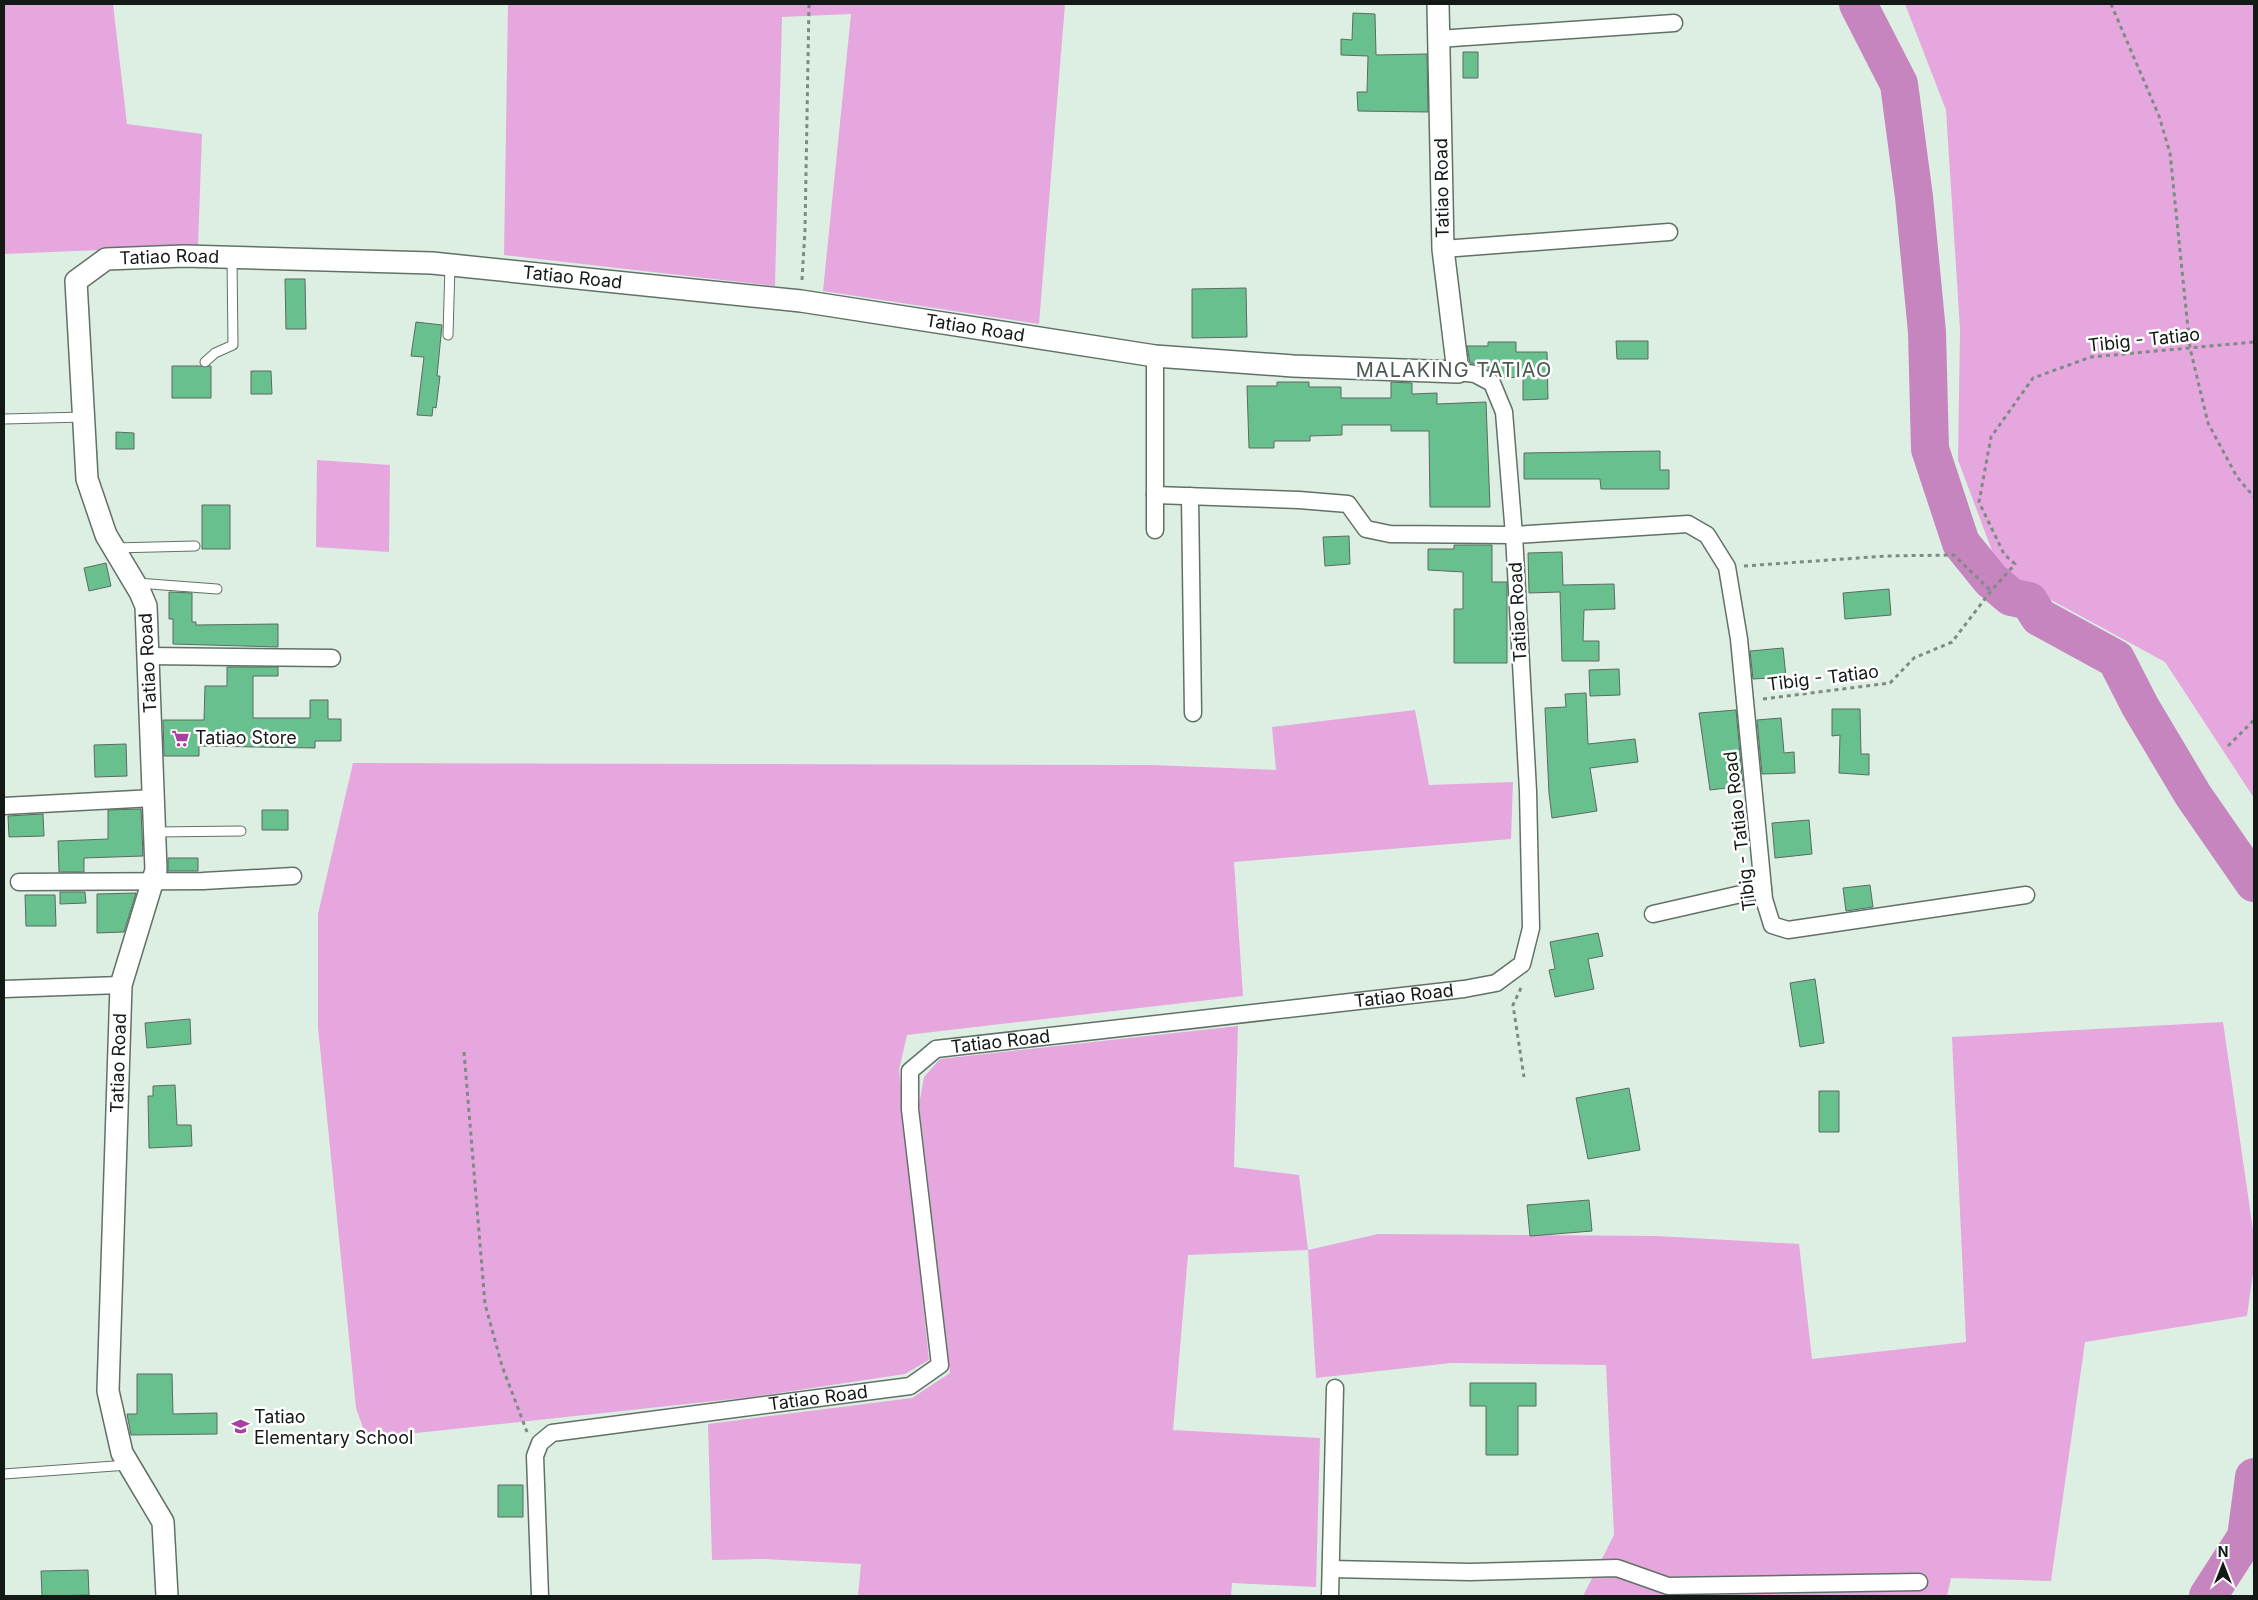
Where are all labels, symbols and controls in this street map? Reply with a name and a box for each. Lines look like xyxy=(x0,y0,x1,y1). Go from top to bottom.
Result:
street label: Tatiao Road xyxy=(1430,138,1453,238)
street label: Tatiao Road xyxy=(119,245,219,268)
street label: Tatiao Road xyxy=(522,261,623,293)
street label: Tatiao Road xyxy=(924,309,1026,346)
street label: Tibig - Tatiao xyxy=(2087,323,2201,356)
district label: MALAKING TATIAO xyxy=(1356,358,1552,382)
street label: Tatiao Road xyxy=(1504,562,1531,663)
street label: Tatiao Road xyxy=(134,613,161,714)
street label: Tibig - Tatiao xyxy=(1766,660,1880,695)
place label: Tatiao Store xyxy=(195,727,297,748)
supermarket icon: Tatiao Store xyxy=(171,728,191,748)
street label: Tibig - Tatiao Road xyxy=(1719,750,1760,912)
street label: Tatiao Road xyxy=(1353,979,1455,1011)
street label: Tatiao Road xyxy=(106,1013,130,1113)
street label: Tatiao Road xyxy=(949,1025,1051,1057)
street label: Tatiao Road xyxy=(767,1381,869,1414)
place label: Tatiao Elementary School xyxy=(254,1406,413,1448)
school or university icon: Tatiao Elementary School xyxy=(230,1417,250,1437)
north arrow xyxy=(2198,1540,2248,1590)
text: N xyxy=(2218,1543,2228,1560)

